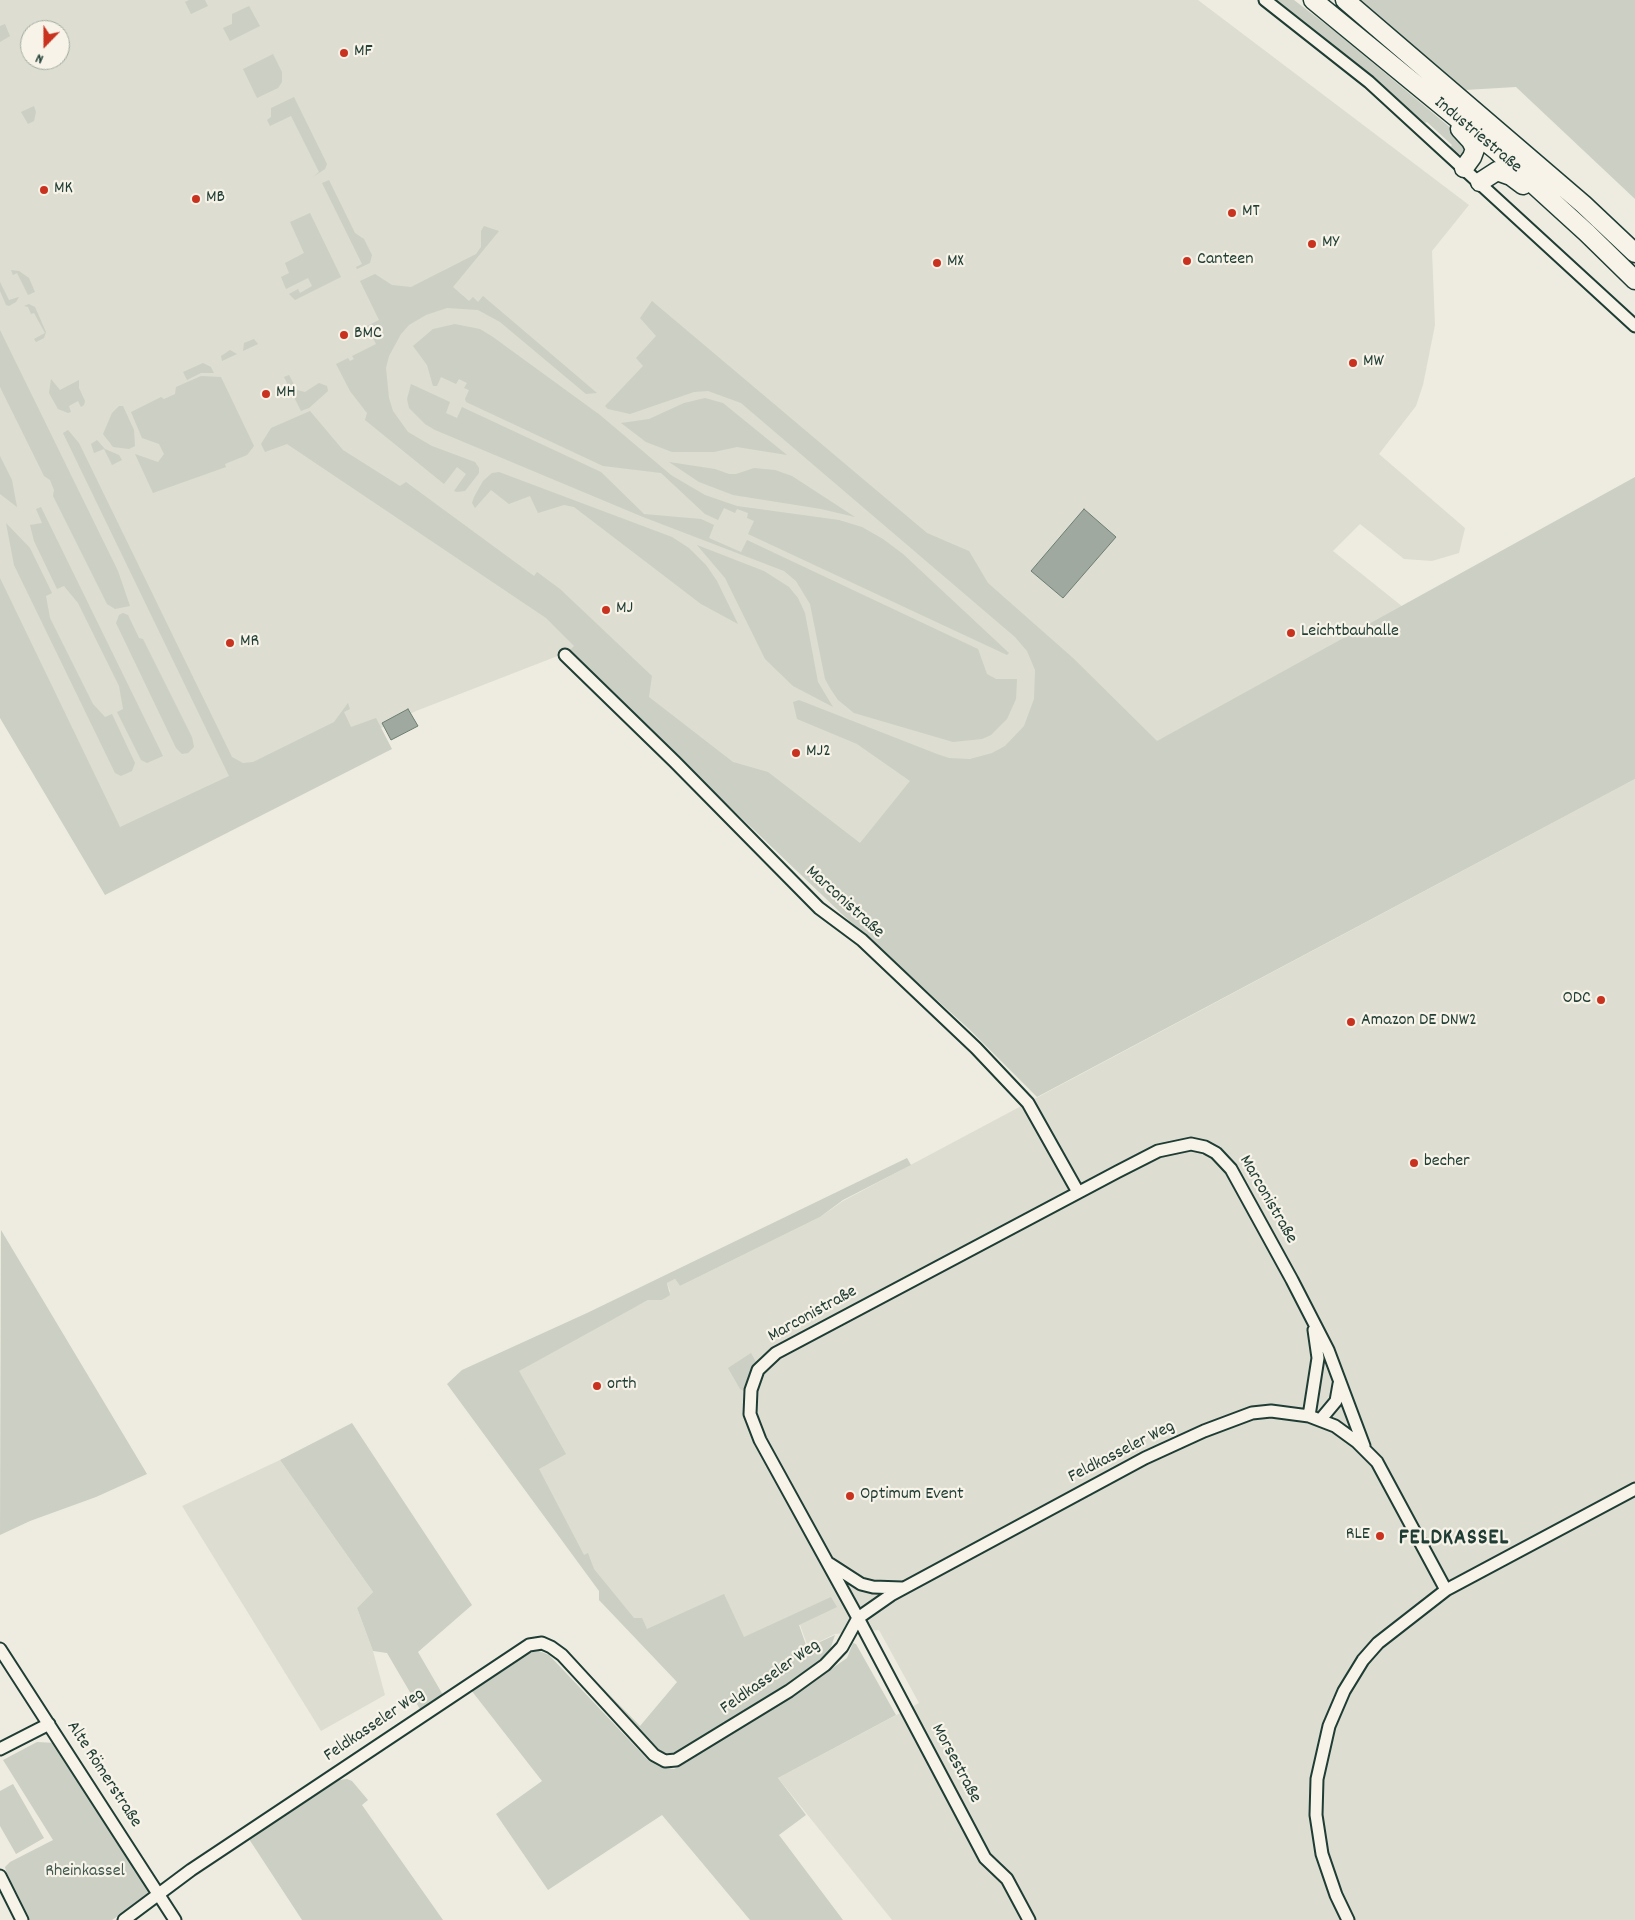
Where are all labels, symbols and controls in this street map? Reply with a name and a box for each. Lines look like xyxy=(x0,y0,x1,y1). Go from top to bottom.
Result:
north arrow xyxy=(20,20,70,70)
place label: MF xyxy=(354,42,373,64)
text: N xyxy=(33,47,47,69)
marker: MF xyxy=(338,47,350,59)
street label: Industriestraße xyxy=(1429,93,1525,179)
place label: MK xyxy=(54,179,73,201)
marker: MK xyxy=(38,184,50,196)
place label: MB xyxy=(206,188,225,210)
marker: MB xyxy=(190,193,202,205)
place label: MT xyxy=(1242,202,1260,224)
marker: MT xyxy=(1226,207,1238,219)
place label: MY xyxy=(1322,233,1339,255)
marker: MY xyxy=(1306,238,1318,250)
place label: Canteen xyxy=(1197,250,1253,272)
place label: MX xyxy=(947,252,964,274)
marker: Canteen xyxy=(1181,255,1193,267)
marker: MX xyxy=(931,257,943,269)
place label: BMC xyxy=(354,324,382,346)
marker: BMC xyxy=(338,329,350,341)
place label: MW xyxy=(1363,352,1384,374)
marker: MW xyxy=(1347,357,1359,369)
place label: MH xyxy=(276,383,296,405)
marker: MH xyxy=(260,388,272,400)
place label: MJ xyxy=(616,599,633,621)
marker: MJ xyxy=(600,604,612,616)
place label: Leichtbauhalle xyxy=(1301,622,1399,644)
marker: Leichtbauhalle xyxy=(1285,627,1297,639)
place label: MR xyxy=(240,632,259,654)
marker: MR xyxy=(224,637,236,649)
place label: MJ2 xyxy=(806,742,831,764)
marker: MJ2 xyxy=(790,747,802,759)
street label: Marconistraße xyxy=(800,862,888,944)
place label: ODC xyxy=(1562,989,1591,1011)
marker: ODC xyxy=(1595,994,1607,1006)
place label: Amazon DE DNW2 xyxy=(1361,1011,1477,1033)
marker: Amazon DE DNW2 xyxy=(1345,1016,1357,1028)
street label: Marconistraße xyxy=(1233,1152,1301,1248)
place label: becher xyxy=(1424,1152,1470,1174)
marker: becher xyxy=(1408,1157,1420,1169)
street label: Marconistraße xyxy=(765,1282,861,1348)
place label: orth xyxy=(607,1375,637,1397)
marker: orth xyxy=(591,1380,603,1392)
street label: Feldkasseler Weg xyxy=(1065,1417,1179,1489)
place label: Optimum Event xyxy=(860,1485,964,1507)
marker: Optimum Event xyxy=(844,1490,856,1502)
place label: RLE xyxy=(1346,1525,1370,1547)
district label: FELDKASSEL xyxy=(1397,1527,1511,1553)
marker: RLE xyxy=(1374,1530,1386,1542)
street label: Feldkasseler Weg xyxy=(717,1636,825,1720)
street label: Feldkasseler Weg xyxy=(321,1684,429,1768)
street label: Alte Römerstraße xyxy=(61,1718,145,1832)
street label: Morsestraße xyxy=(925,1721,985,1807)
park label: Rheinkassel xyxy=(45,1862,125,1884)

